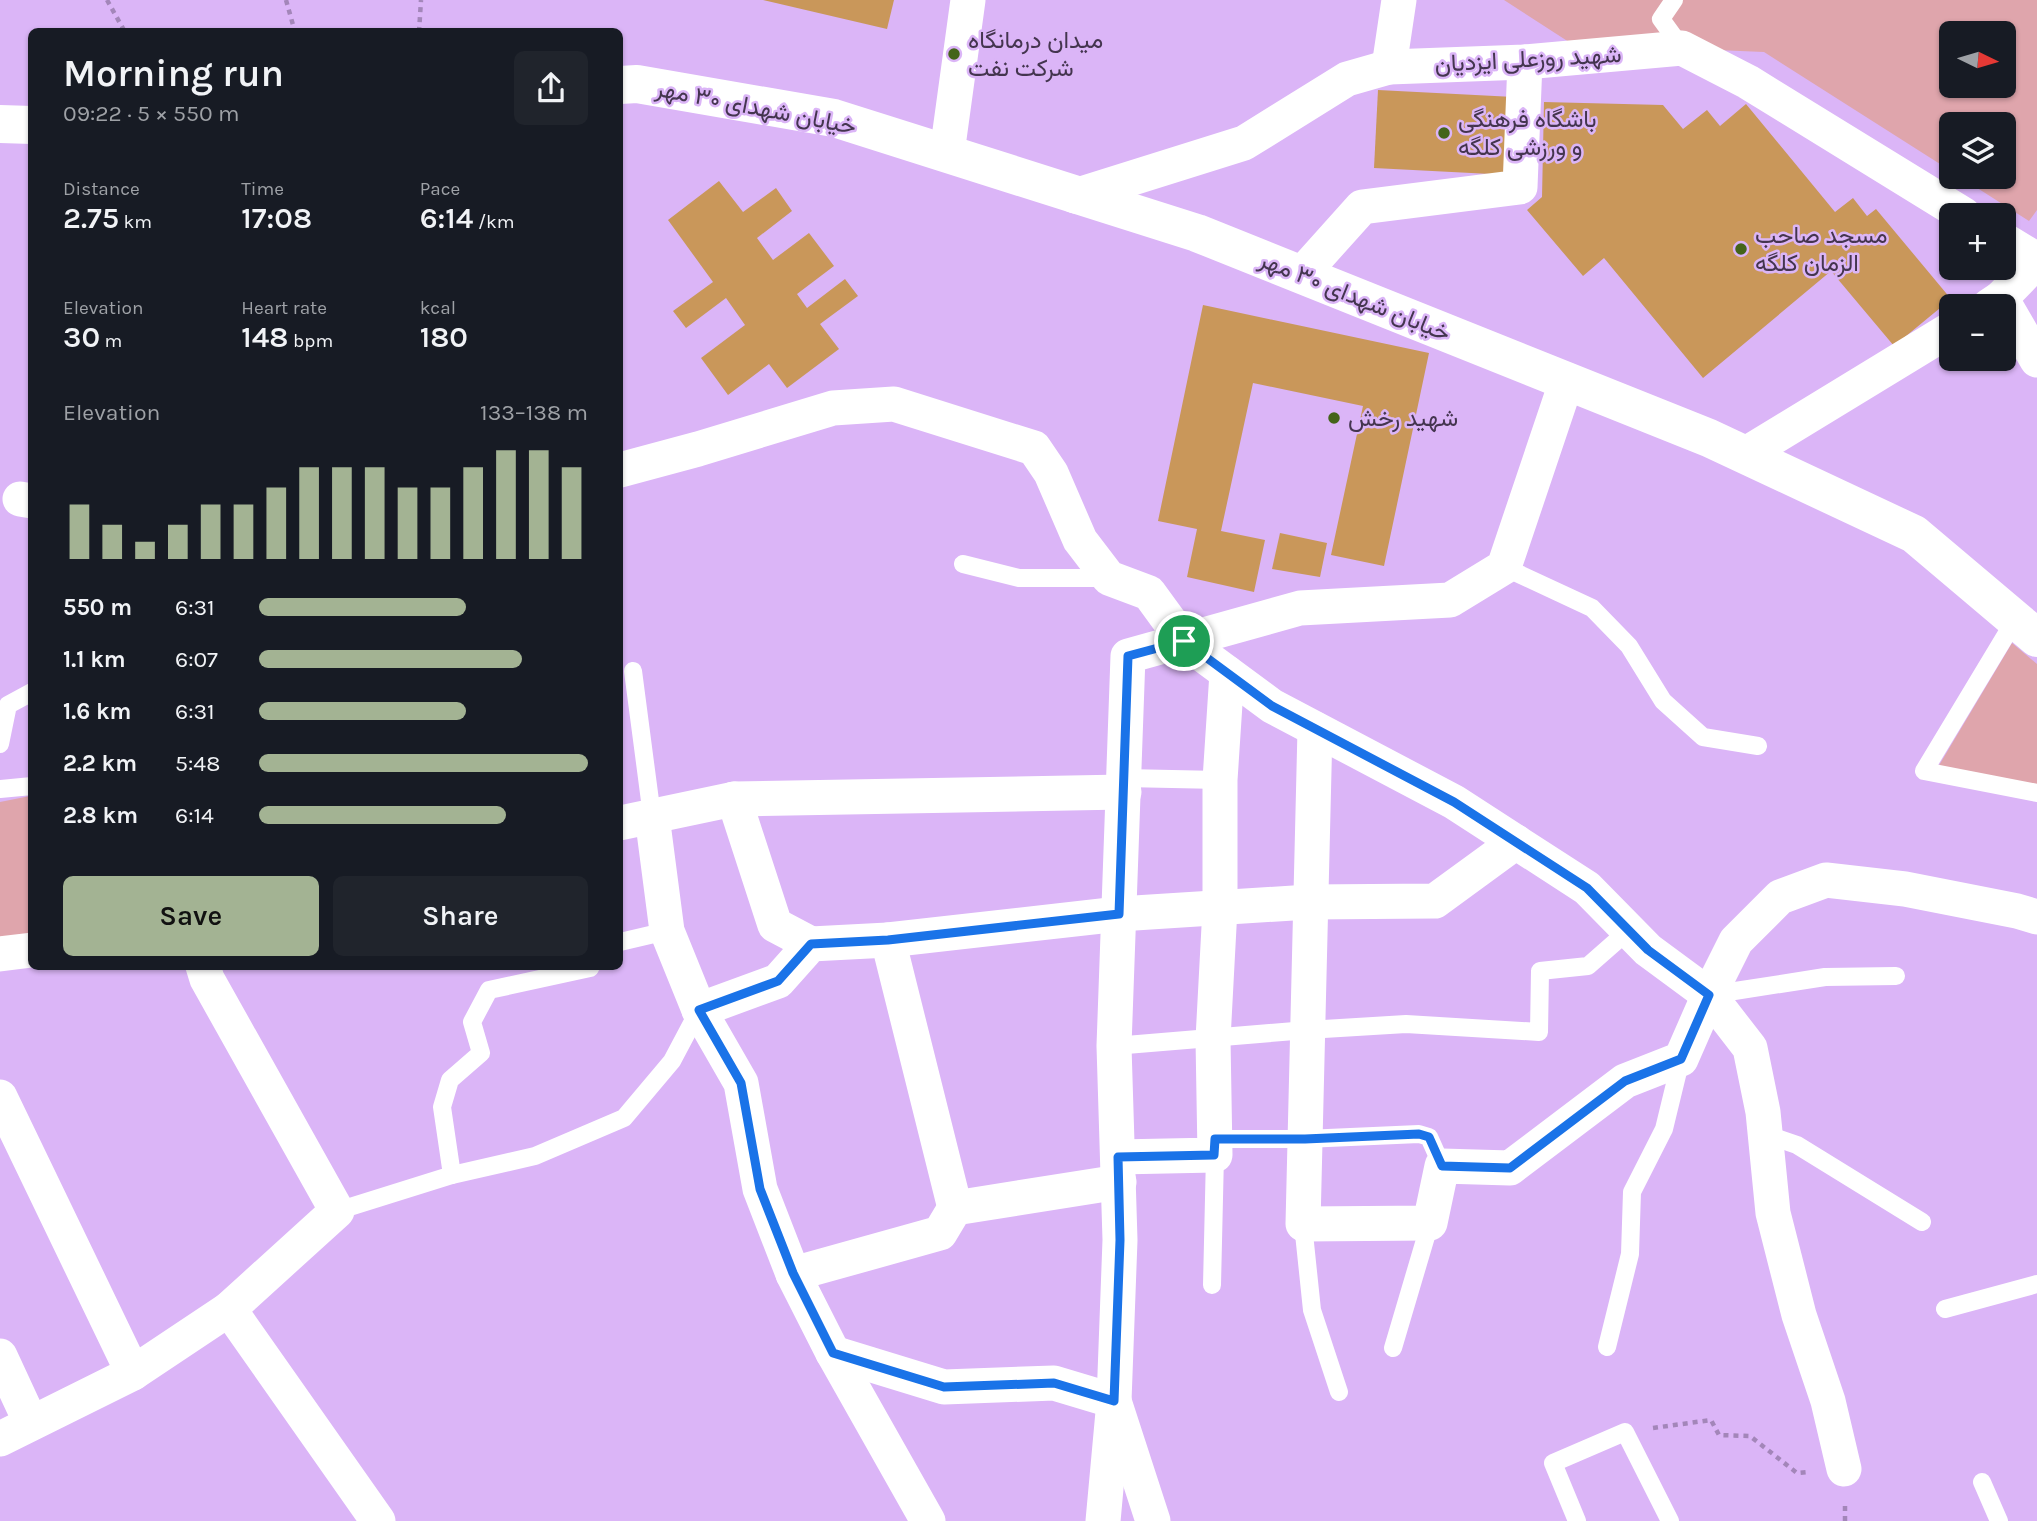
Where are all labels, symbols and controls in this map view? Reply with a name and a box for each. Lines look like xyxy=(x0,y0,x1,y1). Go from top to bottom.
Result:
north arrow xyxy=(1939,21,2016,98)
map controls xyxy=(1939,21,2016,371)
place label: میدان درمانگاه شرکت نفت xyxy=(968,26,1103,83)
street label: شهید روزعلی ایزدیان xyxy=(1434,40,1622,79)
marker: میدان درمانگاه شرکت نفت xyxy=(946,46,962,62)
text: Morning run xyxy=(63,51,284,96)
button: share xyxy=(514,51,588,125)
street label: خیابان شهدای ۳۰ مهر xyxy=(652,74,859,141)
text: 09:22 · 5 × 550 m xyxy=(63,100,240,127)
place label: باشگاه فرهنگی و ورزشی کلگه xyxy=(1458,105,1597,162)
button: layers xyxy=(1939,112,2016,189)
marker: باشگاه فرهنگی و ورزشی کلگه xyxy=(1436,125,1452,141)
text: Distance xyxy=(63,178,140,200)
text: Time xyxy=(241,178,284,200)
text: Pace xyxy=(420,178,460,200)
text: 2.75 xyxy=(63,200,119,236)
text: 17:08 xyxy=(241,200,312,236)
text: 6:14 xyxy=(420,200,473,236)
button: + xyxy=(1939,203,2016,280)
text: km xyxy=(119,211,152,233)
text: /km xyxy=(473,211,515,233)
place label: مسجد صاحب الزمان کلگه xyxy=(1755,221,1888,278)
marker: مسجد صاحب الزمان کلگه xyxy=(1733,241,1749,257)
street label: خیابان شهدای ۳۰ مهر xyxy=(1254,244,1455,348)
button: − xyxy=(1939,294,2016,371)
text: Elevation xyxy=(63,297,143,319)
text: Heart rate xyxy=(241,297,327,319)
text: kcal xyxy=(420,297,456,319)
text: 30 xyxy=(63,319,100,355)
text: 148 xyxy=(241,319,289,355)
text: 180 xyxy=(420,319,468,355)
text: m xyxy=(100,330,122,352)
text: bpm xyxy=(289,330,333,352)
text: Elevation xyxy=(63,399,160,426)
text: 133–138 m xyxy=(480,399,588,426)
place label: شهید رخش xyxy=(1348,404,1458,433)
marker: شهید رخش xyxy=(1326,410,1342,426)
text: 550 m xyxy=(63,594,132,621)
text: 6:31 xyxy=(175,594,215,621)
pin xyxy=(1154,611,1214,671)
icon: arrive xyxy=(1165,622,1203,660)
text: 1.1 km xyxy=(63,646,126,673)
text: 6:07 xyxy=(175,646,218,673)
text: 1.6 km xyxy=(63,698,131,725)
text: 6:31 xyxy=(175,698,215,725)
text: 2.2 km xyxy=(63,750,137,777)
text: 5:48 xyxy=(175,750,220,777)
text: 2.8 km xyxy=(63,802,138,829)
text: 6:14 xyxy=(175,802,214,829)
button: Save xyxy=(63,876,319,956)
button: Share xyxy=(333,876,588,956)

